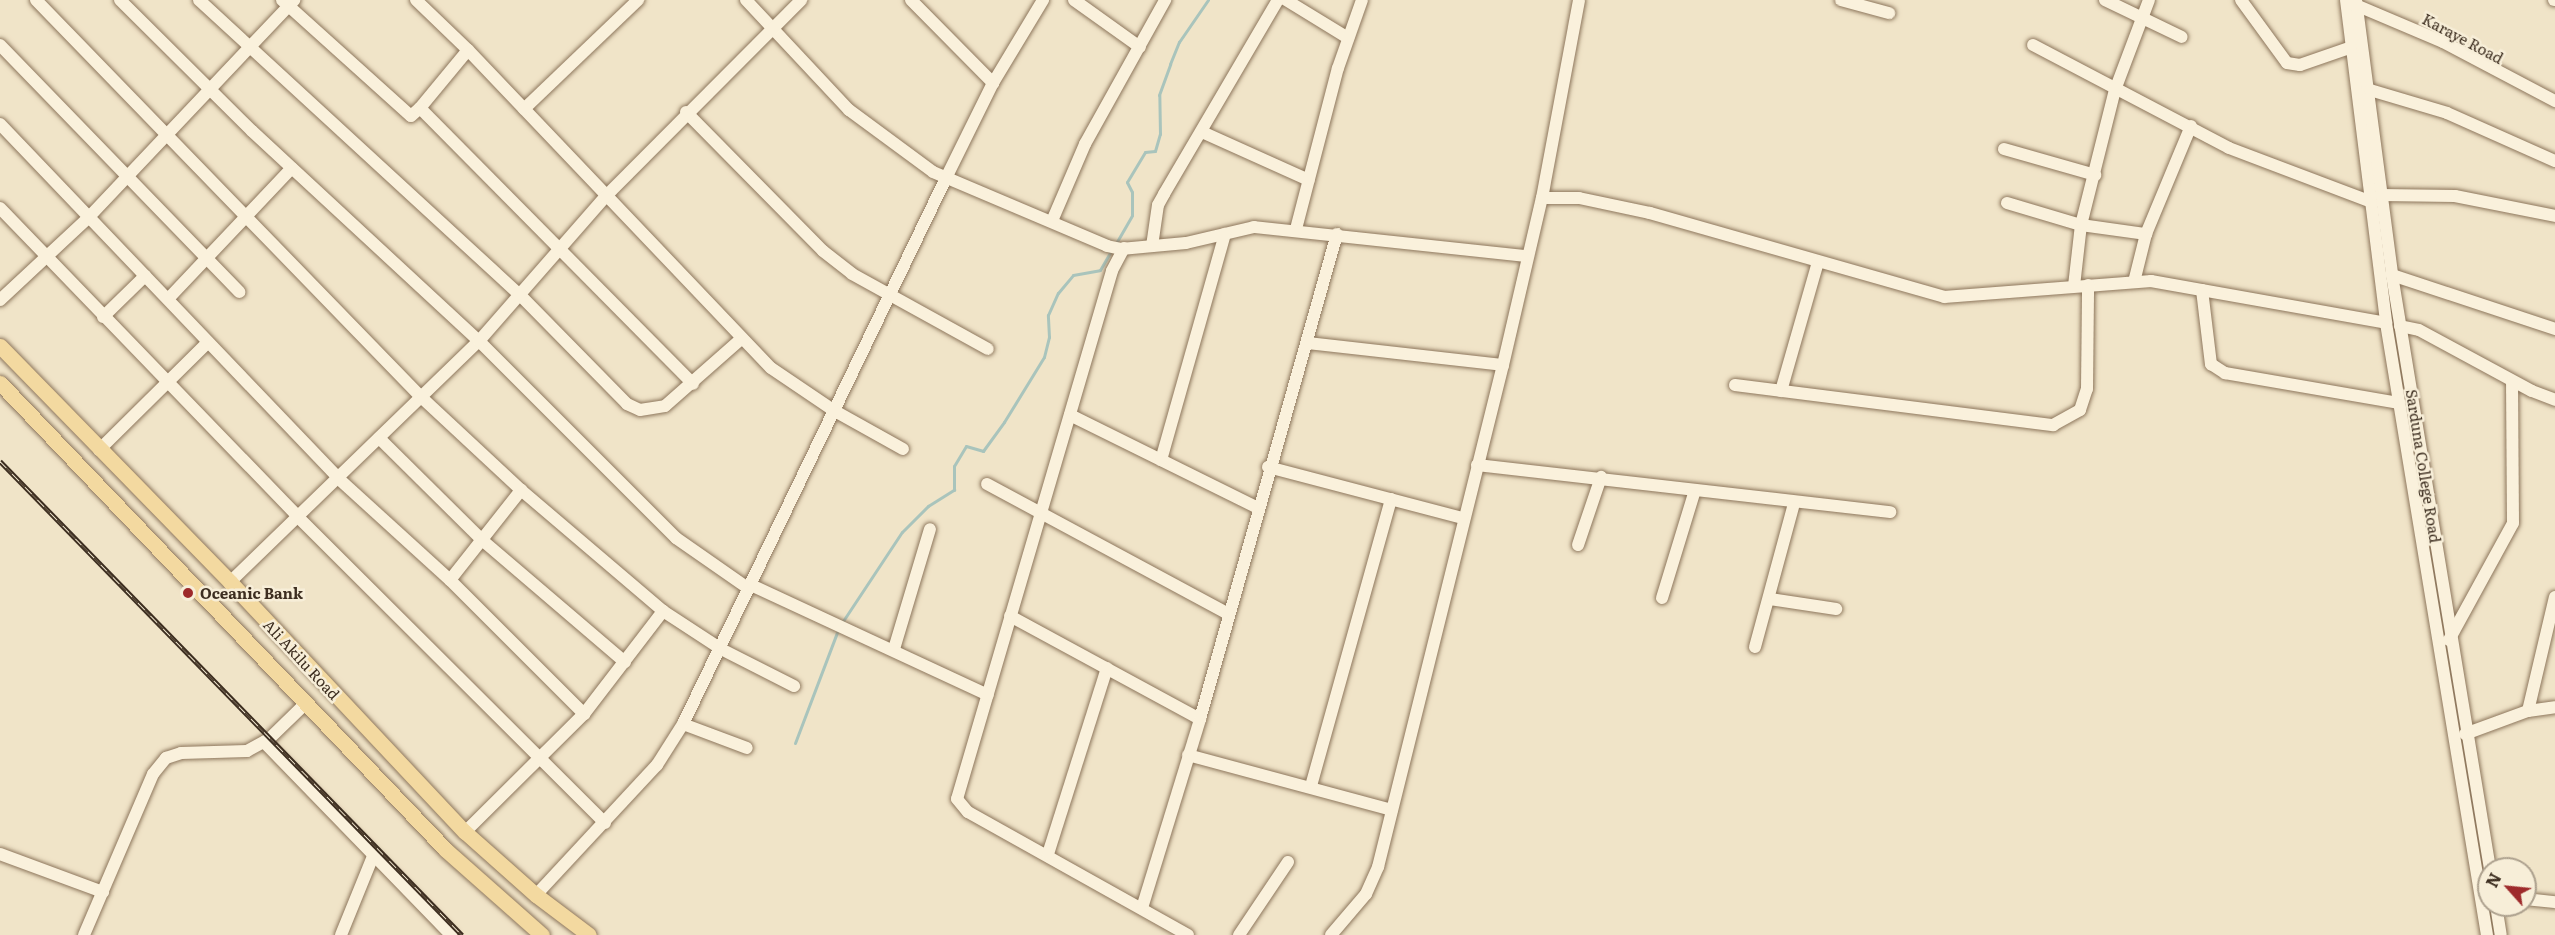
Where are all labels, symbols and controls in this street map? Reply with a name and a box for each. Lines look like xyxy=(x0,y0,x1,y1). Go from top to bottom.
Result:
street label: Karaye Road xyxy=(2420,9,2506,67)
street label: Sarduna College Road xyxy=(2403,388,2445,544)
place label: Oceanic Bank xyxy=(200,584,303,602)
marker: Oceanic Bank xyxy=(181,586,195,600)
street label: Ali Akilu Road xyxy=(260,615,344,703)
north arrow xyxy=(2477,857,2537,917)
text: N xyxy=(2479,868,2506,891)

